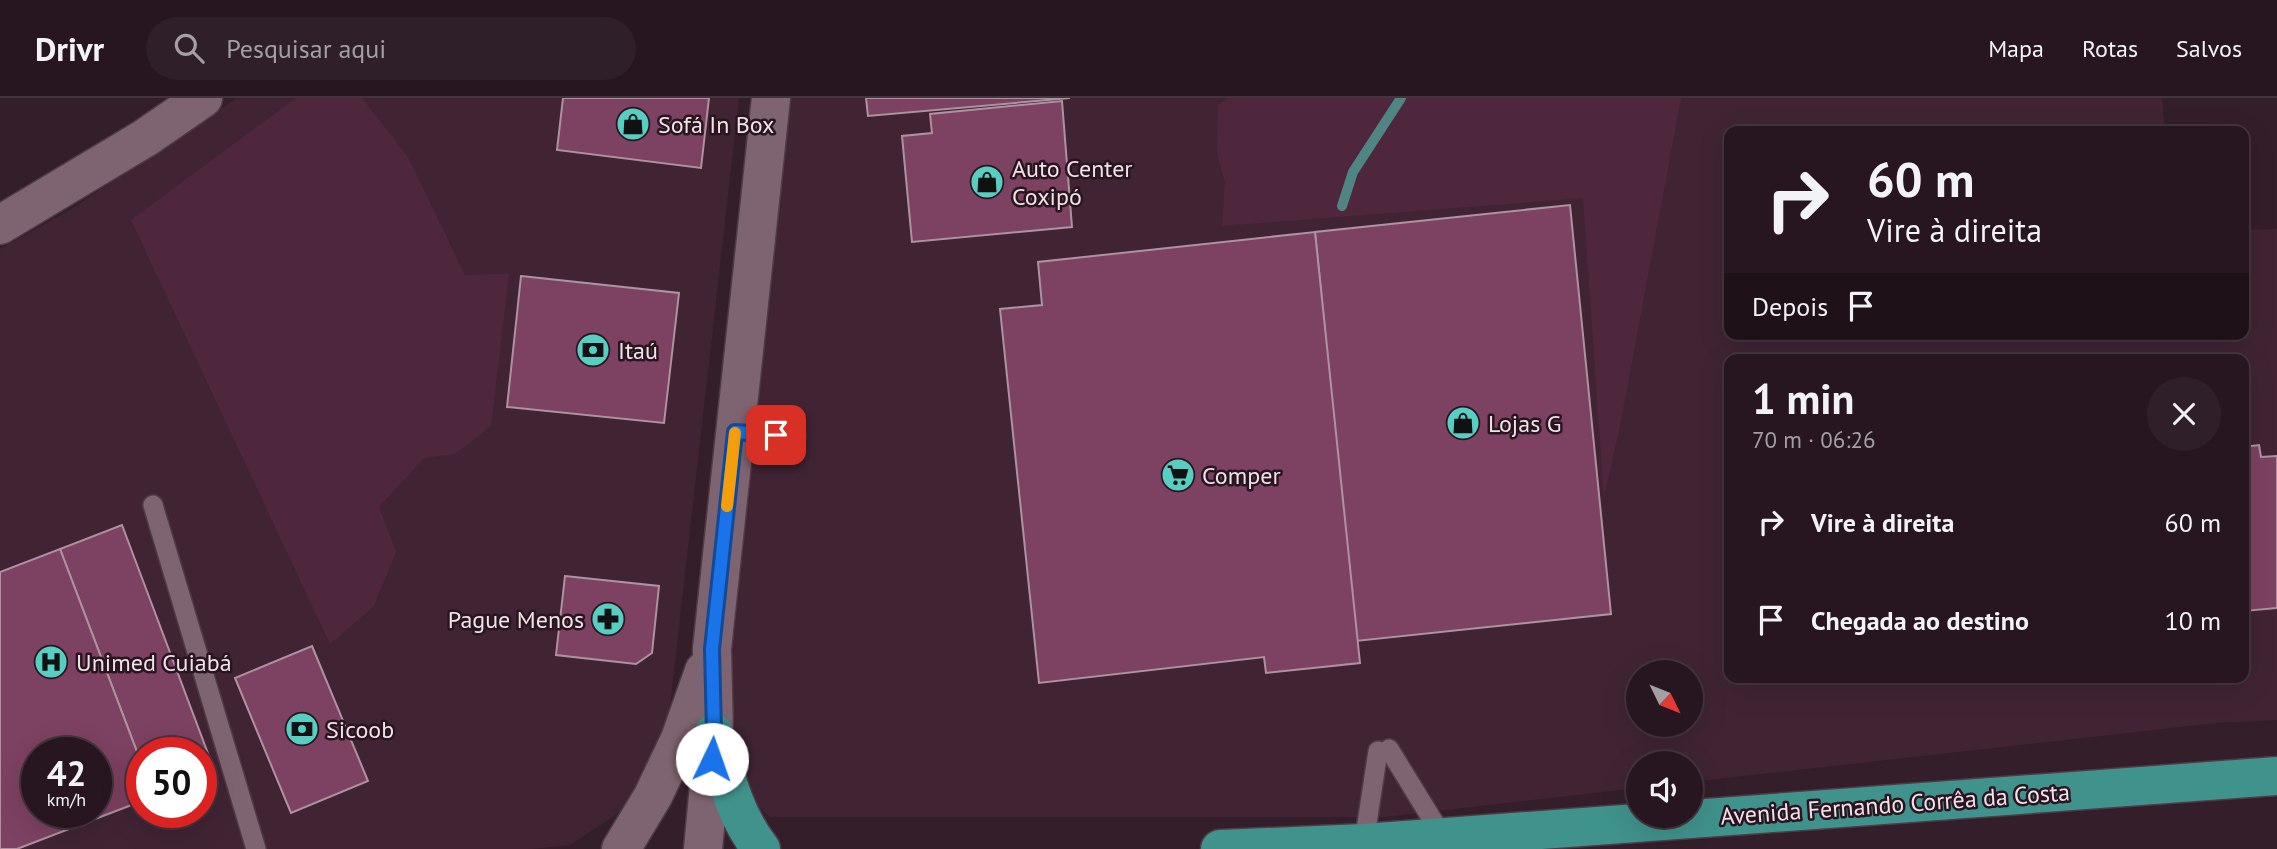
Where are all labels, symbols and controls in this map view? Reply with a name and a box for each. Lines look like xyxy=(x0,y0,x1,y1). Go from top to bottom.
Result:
search box xyxy=(146,17,636,80)
text: Drivr xyxy=(35,27,104,70)
icon: search xyxy=(170,29,208,67)
text: Pesquisar aqui xyxy=(226,32,386,65)
text: Mapa xyxy=(1988,33,2044,64)
text: Rotas xyxy=(2082,33,2138,64)
text: Salvos xyxy=(2176,33,2242,64)
shop icon: Sofá In Box xyxy=(614,105,652,143)
place label: Sofá In Box xyxy=(658,109,774,140)
text: 60 m xyxy=(1867,147,1974,211)
place label: Auto Center Coxipó xyxy=(1012,153,1133,212)
icon: right xyxy=(1752,154,1843,245)
shop icon: Auto Center Coxipó xyxy=(968,163,1006,201)
text: Vire à direita xyxy=(1867,209,2042,251)
icon: arrive xyxy=(1842,287,1880,325)
text: Depois xyxy=(1752,290,1828,323)
bank icon: Itaú xyxy=(574,331,612,369)
place label: Itaú xyxy=(618,335,658,366)
text: 1 min xyxy=(1752,371,1854,426)
button: close xyxy=(2147,377,2221,451)
shop icon: Lojas G xyxy=(1444,404,1482,442)
pin xyxy=(746,405,806,465)
place label: Lojas G xyxy=(1488,408,1561,439)
icon: arrive xyxy=(757,416,795,454)
text: 70 m · 06:26 xyxy=(1752,425,1876,454)
supermarket icon: Comper xyxy=(1159,456,1197,494)
place label: Comper xyxy=(1202,460,1281,491)
icon: right xyxy=(1752,503,1790,541)
text: Vire à direita xyxy=(1811,506,1954,539)
text: 60 m xyxy=(2165,506,2221,539)
pharmacy icon: Pague Menos xyxy=(589,600,627,638)
icon: arrive xyxy=(1752,601,1790,639)
place label: Pague Menos xyxy=(448,604,584,635)
text: Chegada ao destino xyxy=(1811,604,2029,637)
text: 10 m xyxy=(2165,604,2221,637)
hospital icon: Unimed Cuiabá xyxy=(32,643,70,681)
place label: Unimed Cuiabá xyxy=(76,647,232,678)
north arrow xyxy=(1626,660,1703,737)
map controls xyxy=(1626,660,1703,828)
bank icon: Sicoob xyxy=(283,710,321,748)
place label: Sicoob xyxy=(326,714,394,745)
position arrow xyxy=(675,722,749,796)
speed limit sign: 50 xyxy=(126,737,217,828)
text: 42 xyxy=(47,750,86,796)
button: sound xyxy=(1626,751,1703,828)
street label: Avenida Fernando Corrêa da Costa xyxy=(1719,776,2071,832)
text: km/h xyxy=(47,788,86,811)

